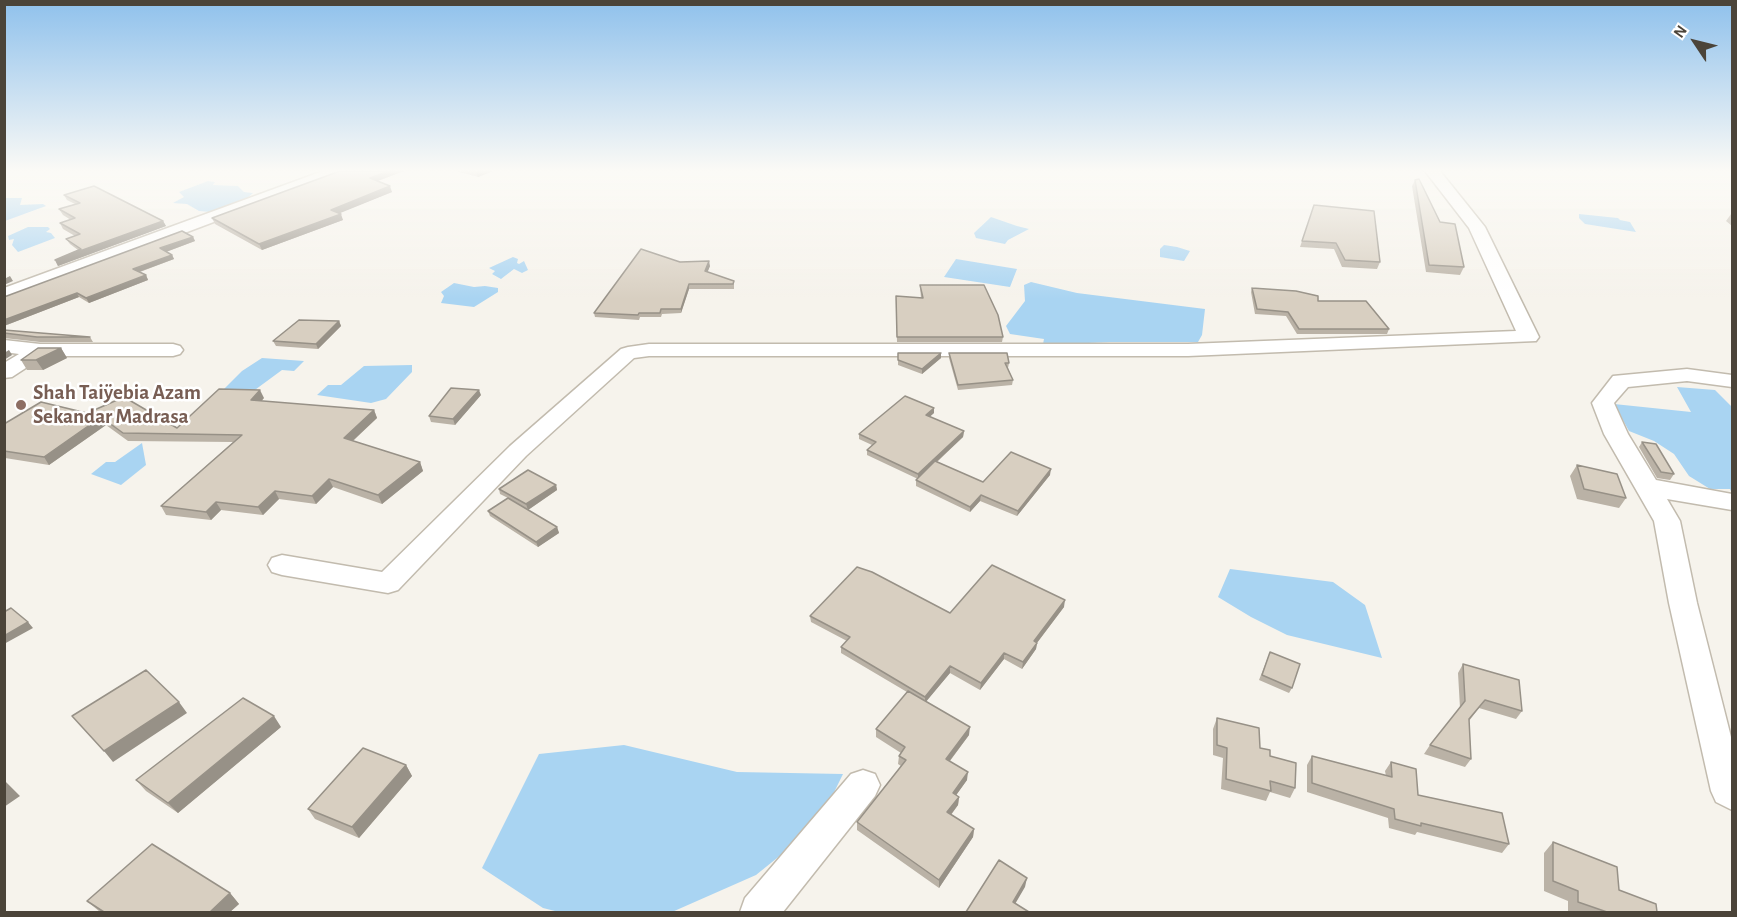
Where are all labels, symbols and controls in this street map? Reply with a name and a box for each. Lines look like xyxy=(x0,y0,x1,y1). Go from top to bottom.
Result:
north arrow xyxy=(1665,12,1725,72)
text: N xyxy=(1671,23,1690,41)
place label: Shah Taiÿebia Azam Sekandar Madrasa xyxy=(33,380,201,430)
marker: Shah Taiÿebia Azam Sekandar Madrasa xyxy=(14,398,28,412)

